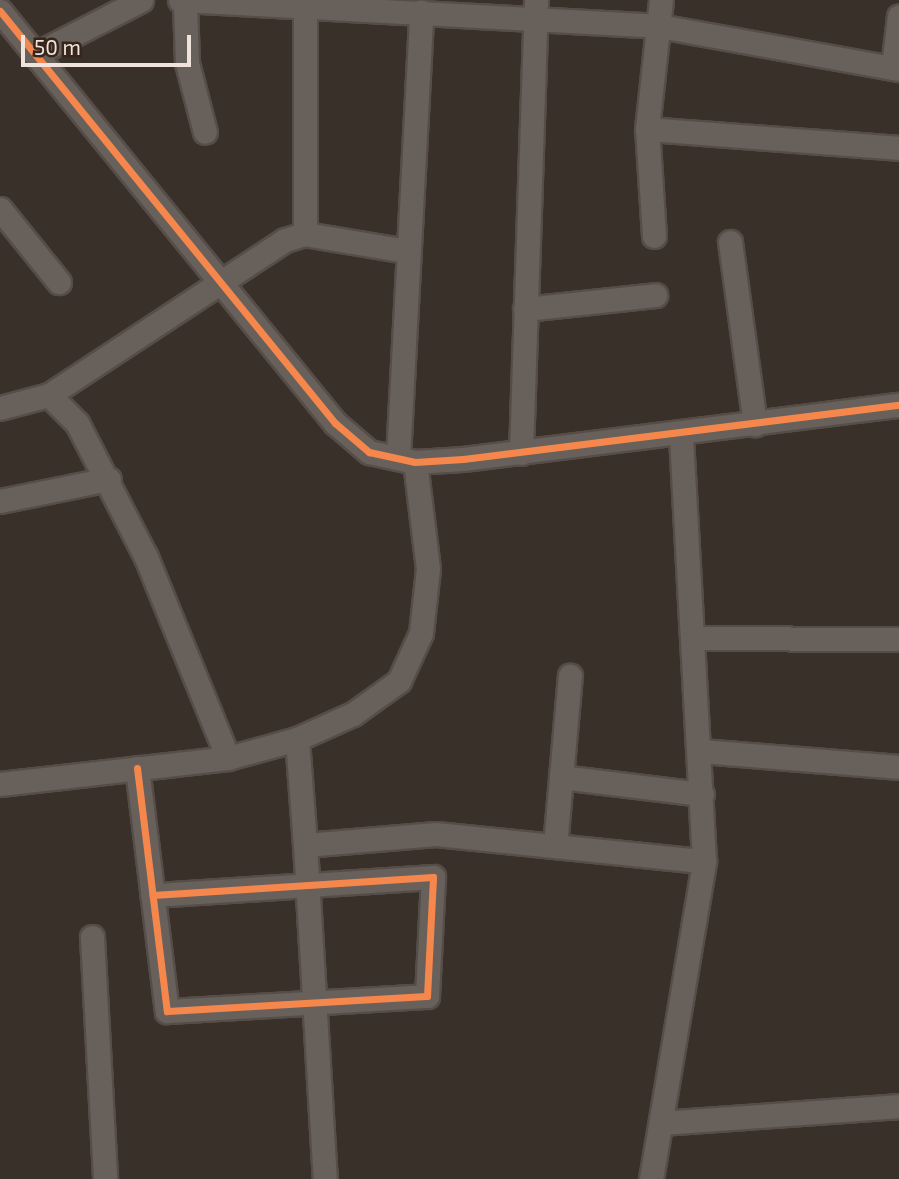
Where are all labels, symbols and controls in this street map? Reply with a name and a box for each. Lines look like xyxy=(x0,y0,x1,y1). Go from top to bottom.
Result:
scale bar xyxy=(24,21,194,65)
text: 50 m xyxy=(34,34,81,59)

